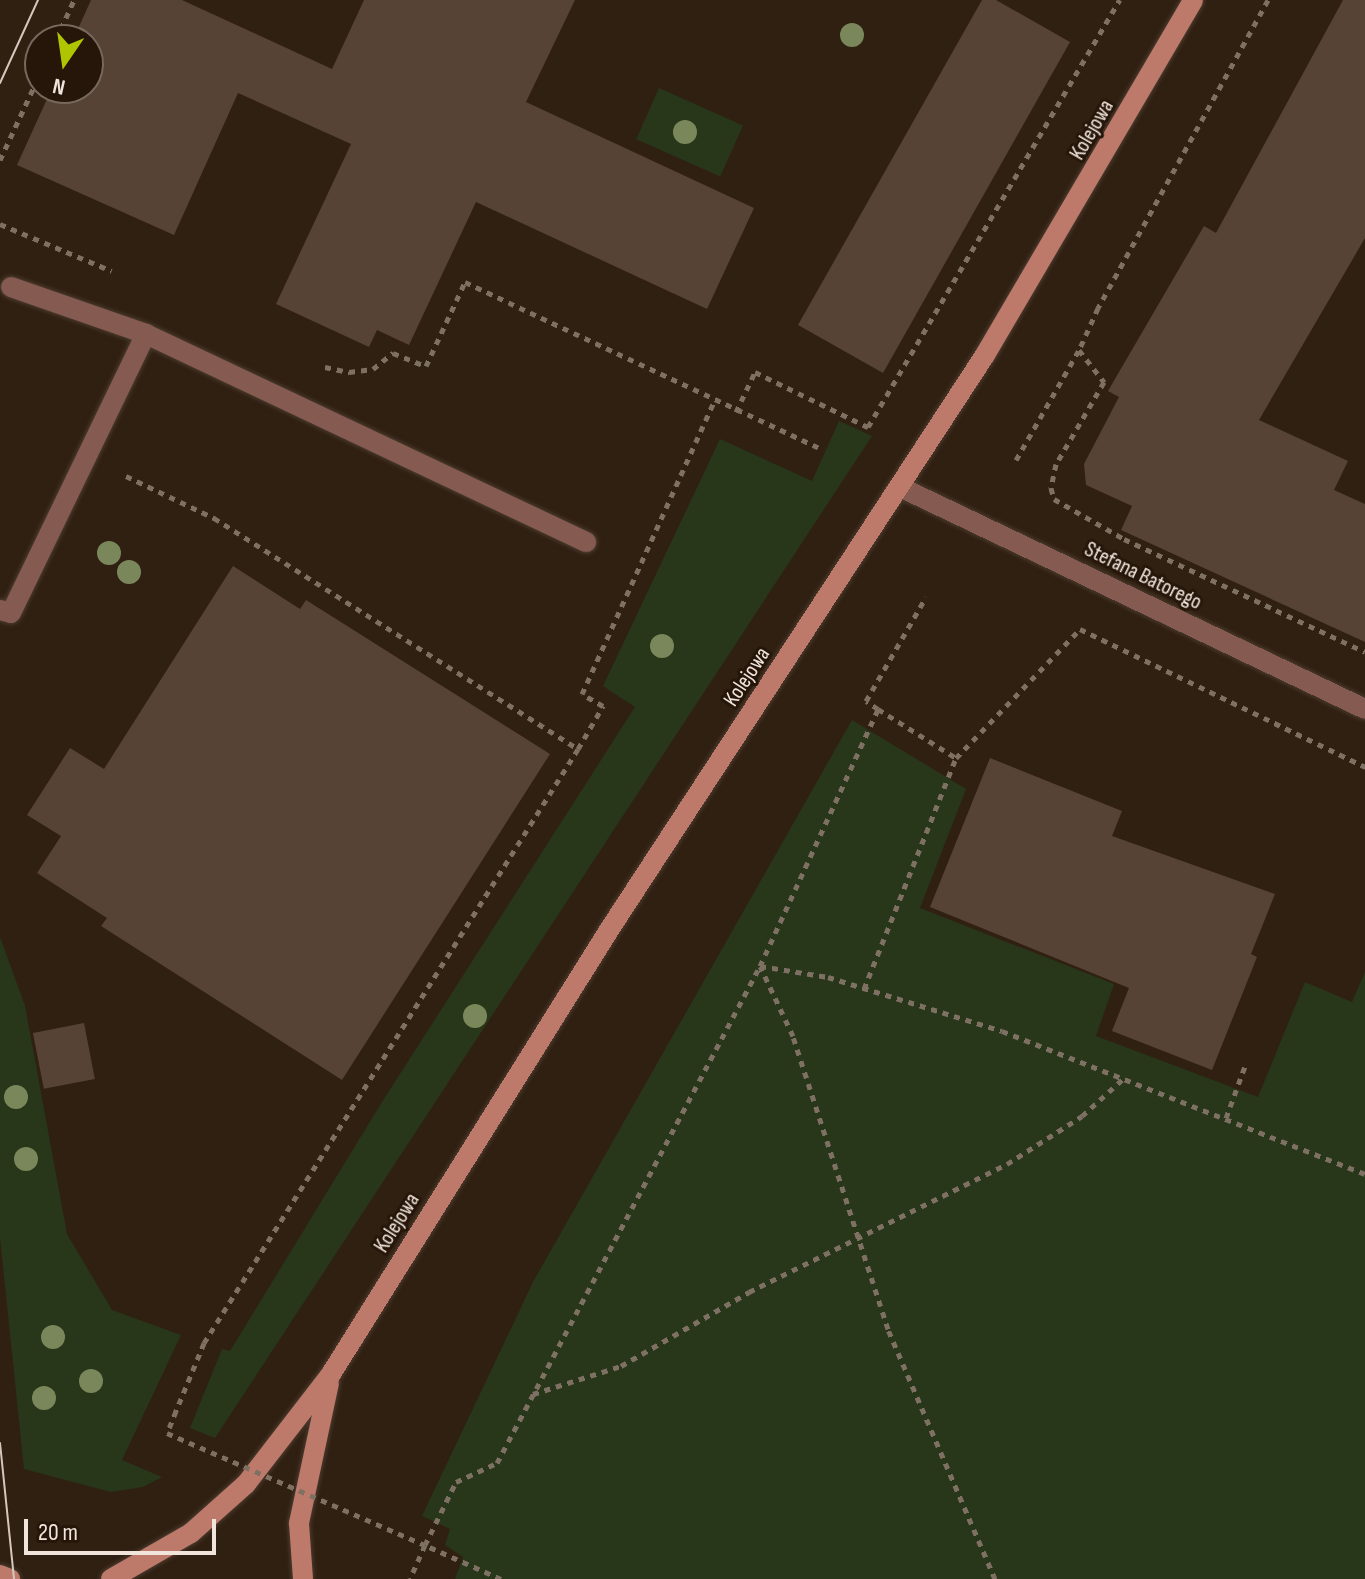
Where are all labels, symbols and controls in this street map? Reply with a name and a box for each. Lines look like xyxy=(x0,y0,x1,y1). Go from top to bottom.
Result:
north arrow xyxy=(24,24,104,104)
text: N xyxy=(50,71,68,100)
street label: Kolejowa xyxy=(1064,95,1120,165)
street label: Stefana Batorego xyxy=(1080,536,1206,616)
street label: Kolejowa xyxy=(718,642,776,712)
street label: Kolejowa xyxy=(369,1188,425,1258)
scale bar xyxy=(28,1503,220,1553)
text: 20 m xyxy=(38,1518,78,1547)

